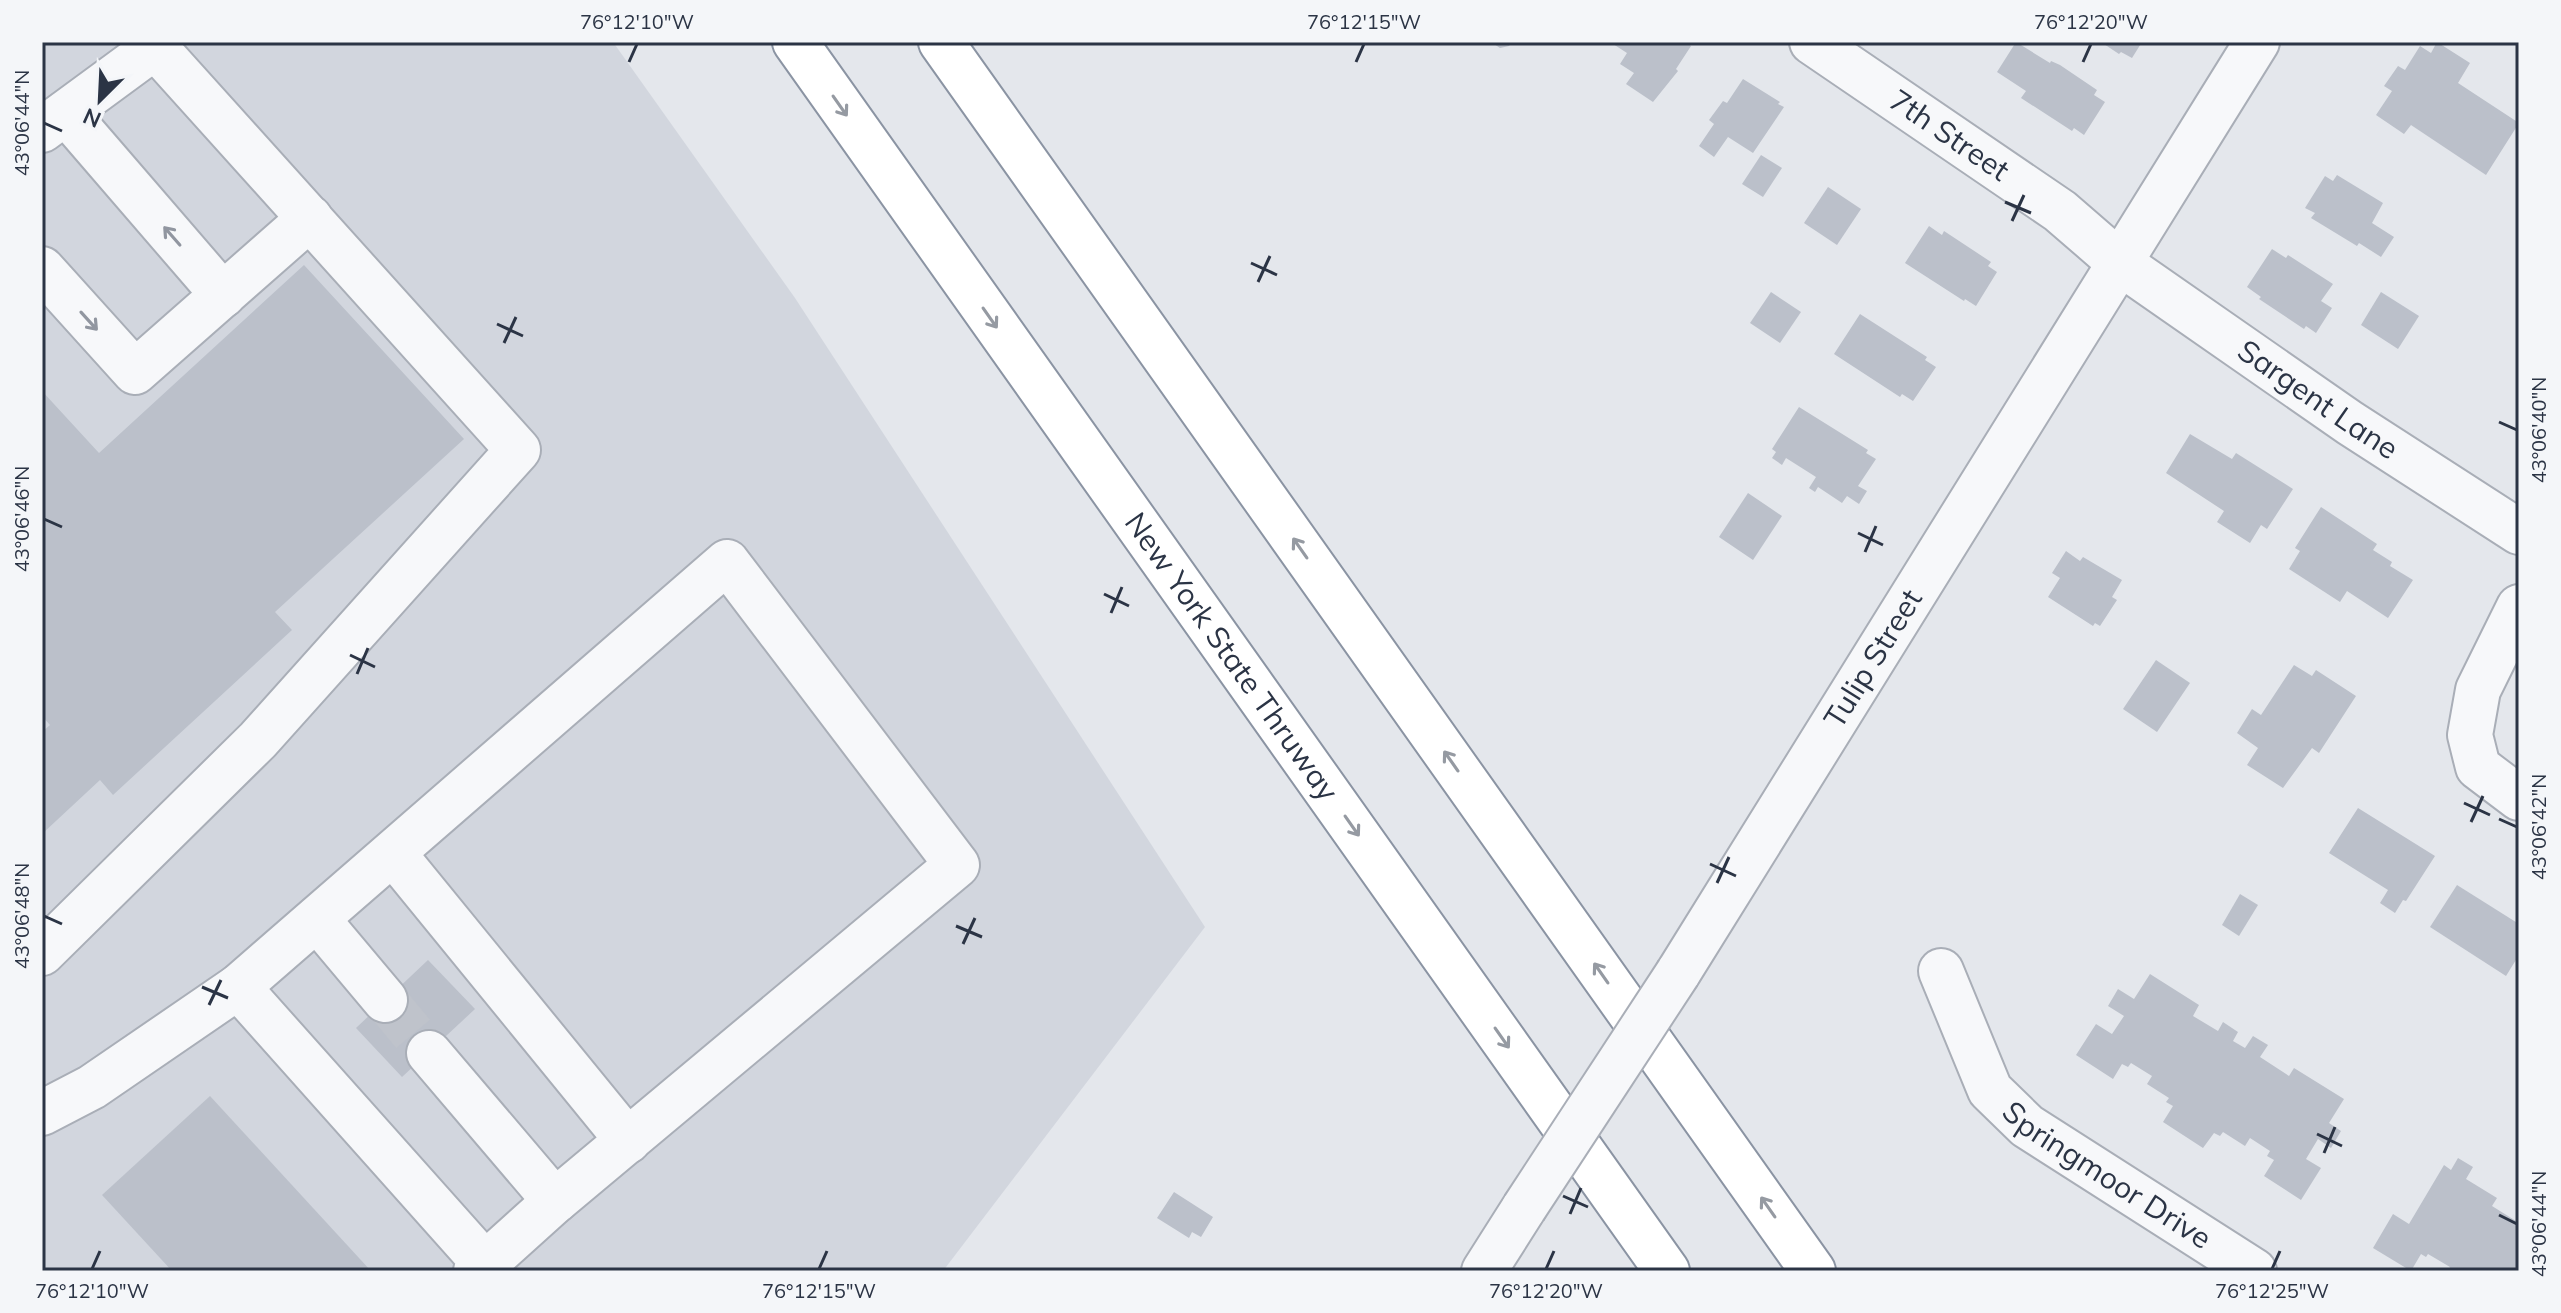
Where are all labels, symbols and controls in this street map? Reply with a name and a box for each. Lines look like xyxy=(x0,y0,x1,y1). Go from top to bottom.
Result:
text: 76°12'10"W xyxy=(580,9,694,34)
text: 76°12'15"W xyxy=(1307,9,1421,34)
text: 76°12'20"W xyxy=(2034,9,2148,34)
north arrow xyxy=(60,60,140,140)
text: 43°06'44"N xyxy=(9,70,34,176)
street label: 7th Street xyxy=(1882,80,2017,189)
one-way arrow xyxy=(832,94,848,116)
text: N xyxy=(79,102,105,134)
one-way arrow xyxy=(163,227,181,247)
one-way arrow xyxy=(982,306,999,328)
one-way arrow xyxy=(79,310,97,330)
street label: Sargent Lane xyxy=(2231,331,2406,467)
text: 43°06'40"N xyxy=(2526,377,2551,483)
text: 43°06'46"N xyxy=(9,466,34,572)
street label: New York State Thruway xyxy=(1117,505,1347,808)
one-way arrow xyxy=(1292,538,1308,560)
street label: Tulip Street xyxy=(1815,582,1930,735)
one-way arrow xyxy=(1443,750,1459,772)
text: 43°06'42"N xyxy=(2526,774,2551,880)
one-way arrow xyxy=(1344,815,1360,837)
text: 43°06'48"N xyxy=(9,863,34,969)
one-way arrow xyxy=(1593,962,1609,984)
one-way arrow xyxy=(1494,1027,1511,1049)
street label: Springmoor Drive xyxy=(1995,1093,2219,1257)
text: 43°06'44"N xyxy=(2526,1171,2551,1277)
one-way arrow xyxy=(1760,1197,1776,1219)
text: 76°12'10"W xyxy=(35,1278,149,1303)
text: 76°12'15"W xyxy=(762,1278,876,1303)
text: 76°12'20"W xyxy=(1489,1278,1603,1303)
text: 76°12'25"W xyxy=(2215,1278,2329,1303)

